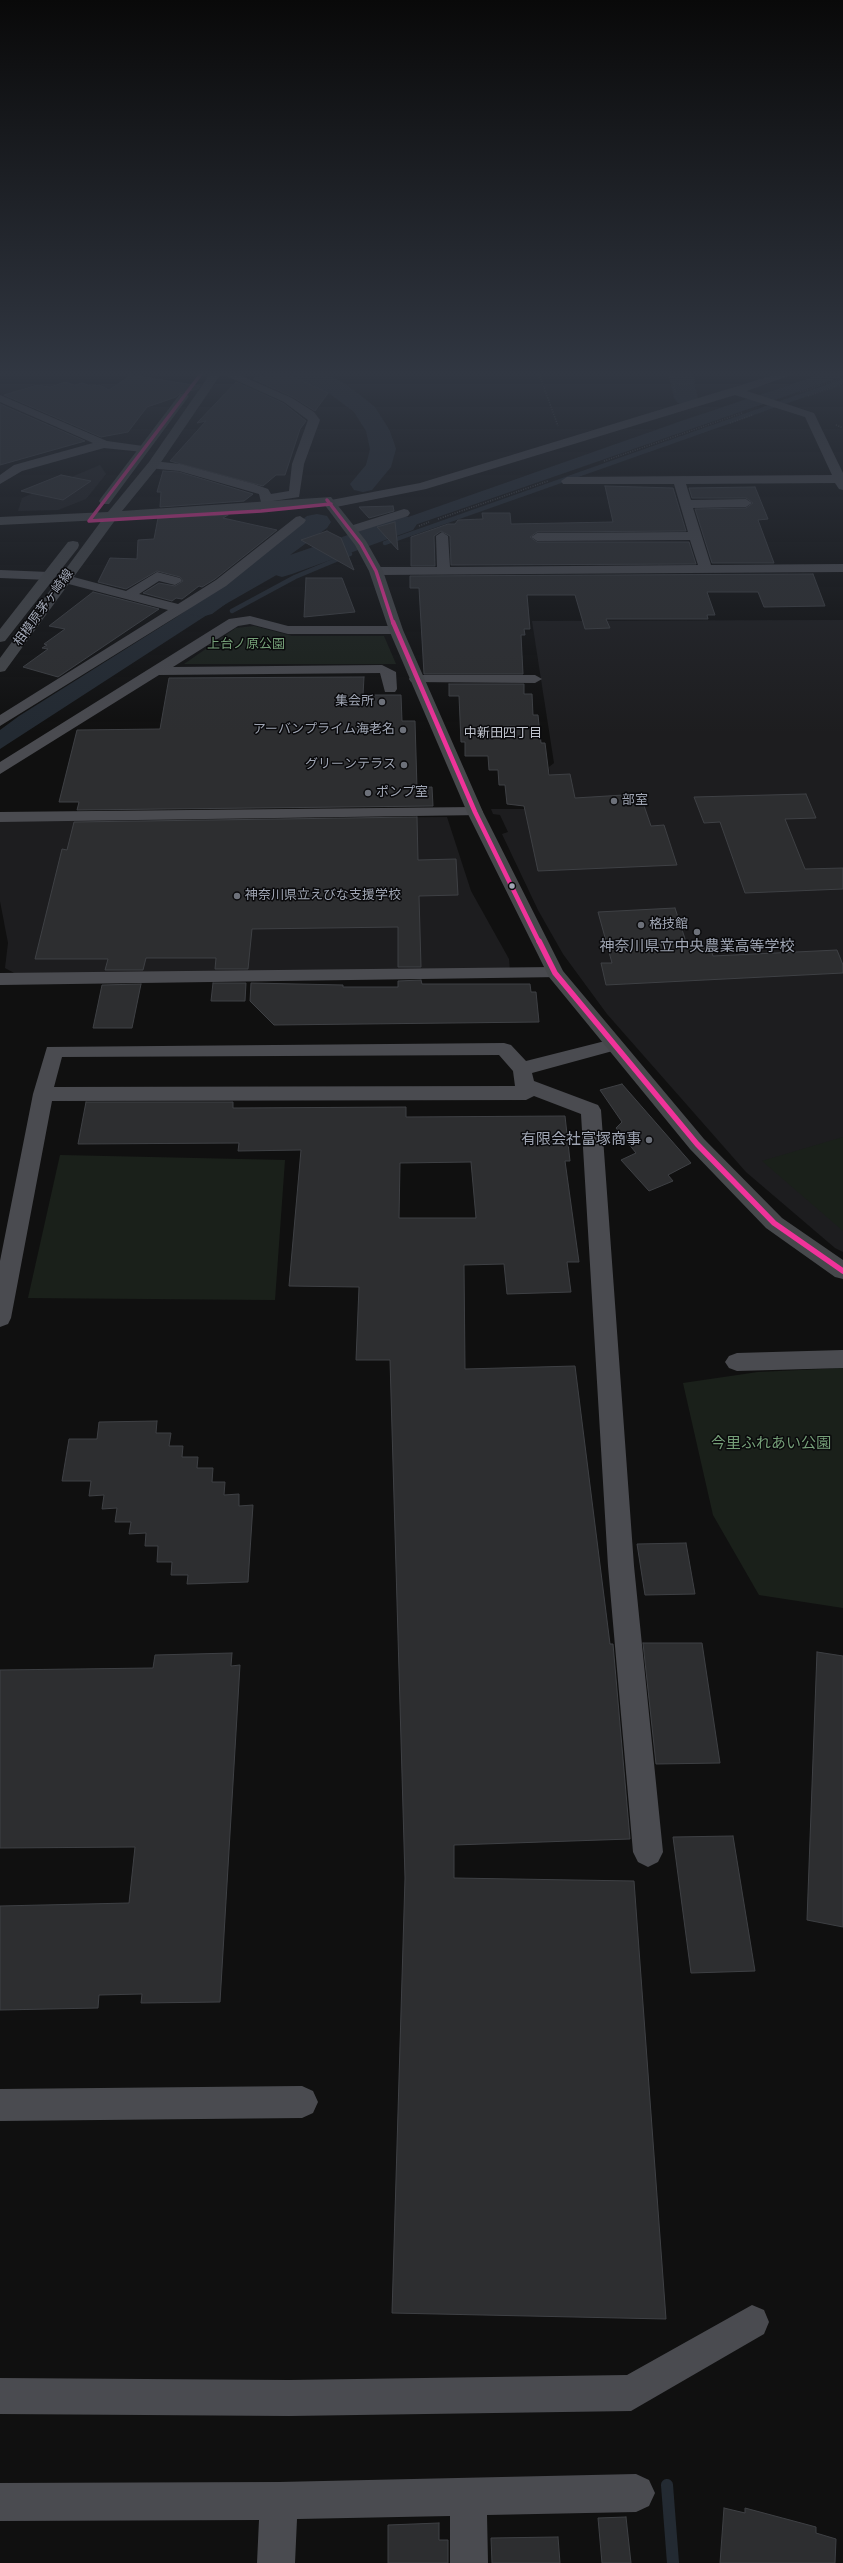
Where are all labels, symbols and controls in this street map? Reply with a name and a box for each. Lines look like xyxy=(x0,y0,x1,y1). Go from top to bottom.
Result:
street label: 相模原茅ヶ崎線 xyxy=(11,567,77,649)
park label: 上台ノ原公園 xyxy=(207,637,285,653)
place label: 集会所 xyxy=(335,694,374,710)
marker: 集会所 xyxy=(377,697,387,707)
place label: アーバンプライム海老名 xyxy=(253,722,395,738)
marker: アーバンプライム海老名 xyxy=(398,725,408,735)
district label: 中新田四丁目 xyxy=(464,726,542,742)
place label: グリーンテラス xyxy=(305,757,396,773)
marker: グリーンテラス xyxy=(399,760,409,770)
place label: ポンプ室 xyxy=(376,785,428,801)
marker: ポンプ室 xyxy=(363,788,373,798)
place label: 部室 xyxy=(622,793,648,809)
marker: 部室 xyxy=(609,796,619,806)
unlabelled marker xyxy=(507,881,517,891)
place label: 神奈川県立えびな支援学校 xyxy=(245,888,401,904)
marker: 神奈川県立えびな支援学校 xyxy=(232,891,242,901)
place label: 格技館 xyxy=(649,917,688,933)
marker: 格技館 xyxy=(636,920,646,930)
marker: 神奈川県立中央農業高等学校 xyxy=(692,927,702,937)
place label: 神奈川県立中央農業高等学校 xyxy=(600,938,794,956)
place label: 有限会社富塚商事 xyxy=(521,1131,641,1149)
marker: 有限会社富塚商事 xyxy=(644,1135,654,1145)
park label: 今里ふれあい公園 xyxy=(711,1435,831,1453)

